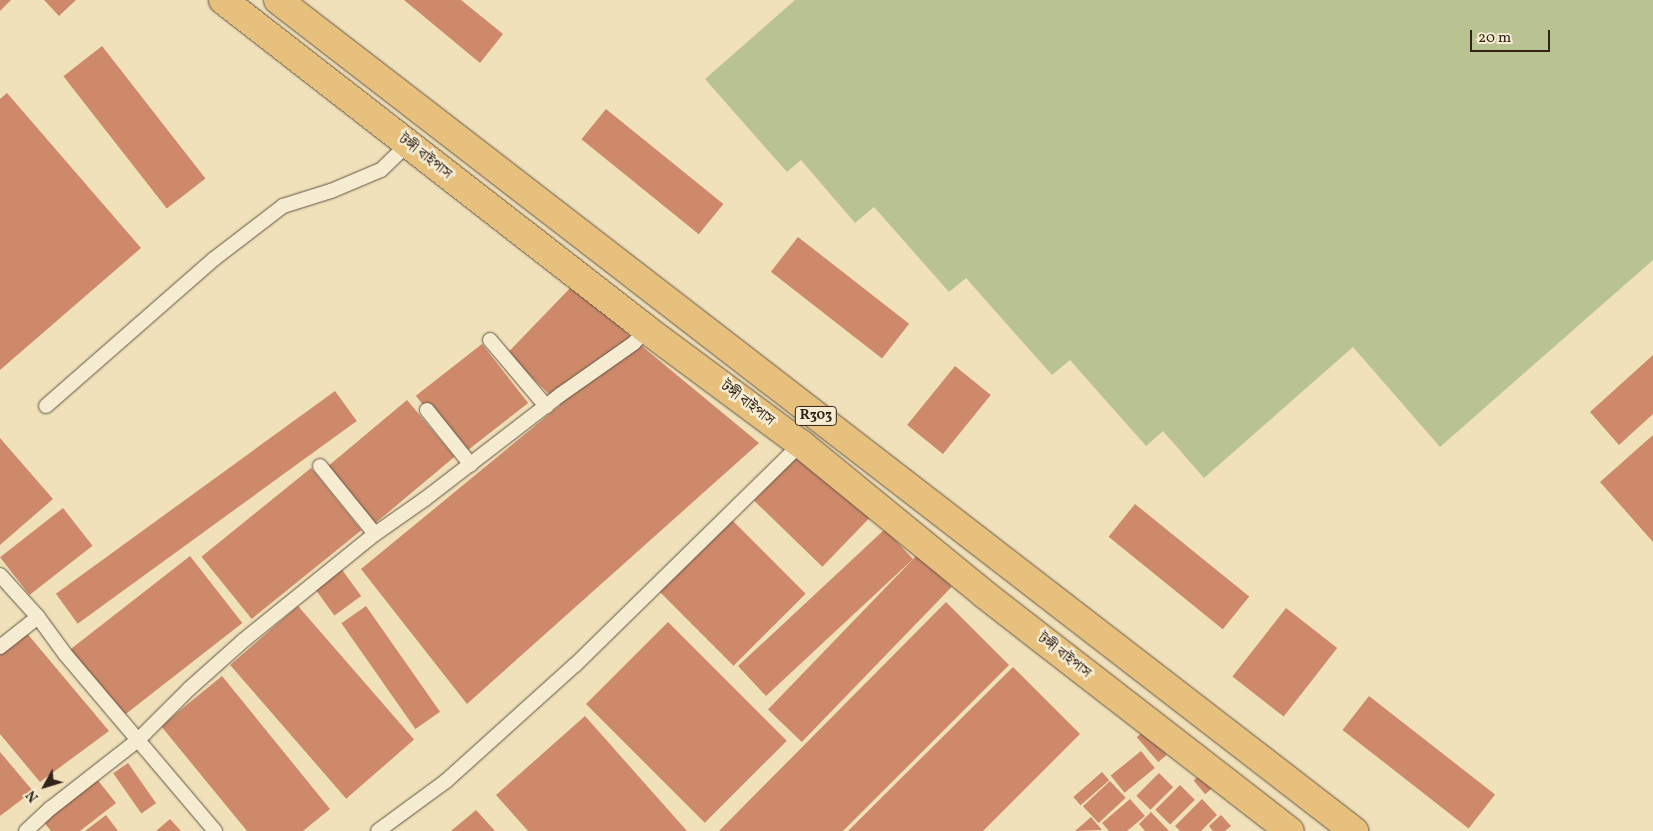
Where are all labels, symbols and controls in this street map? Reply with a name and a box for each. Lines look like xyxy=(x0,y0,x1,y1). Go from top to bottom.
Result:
scale bar xyxy=(1473,20,1553,52)
text: 20 m xyxy=(1478,28,1511,49)
street label: টঙ্গী বাইপাস xyxy=(395,131,455,183)
street label: টঙ্গী বাইপাস xyxy=(717,378,777,430)
road number: R303 xyxy=(795,404,837,428)
street label: টঙ্গী বাইপাস xyxy=(1034,630,1094,682)
north arrow xyxy=(20,761,70,811)
text: N xyxy=(22,786,44,806)

